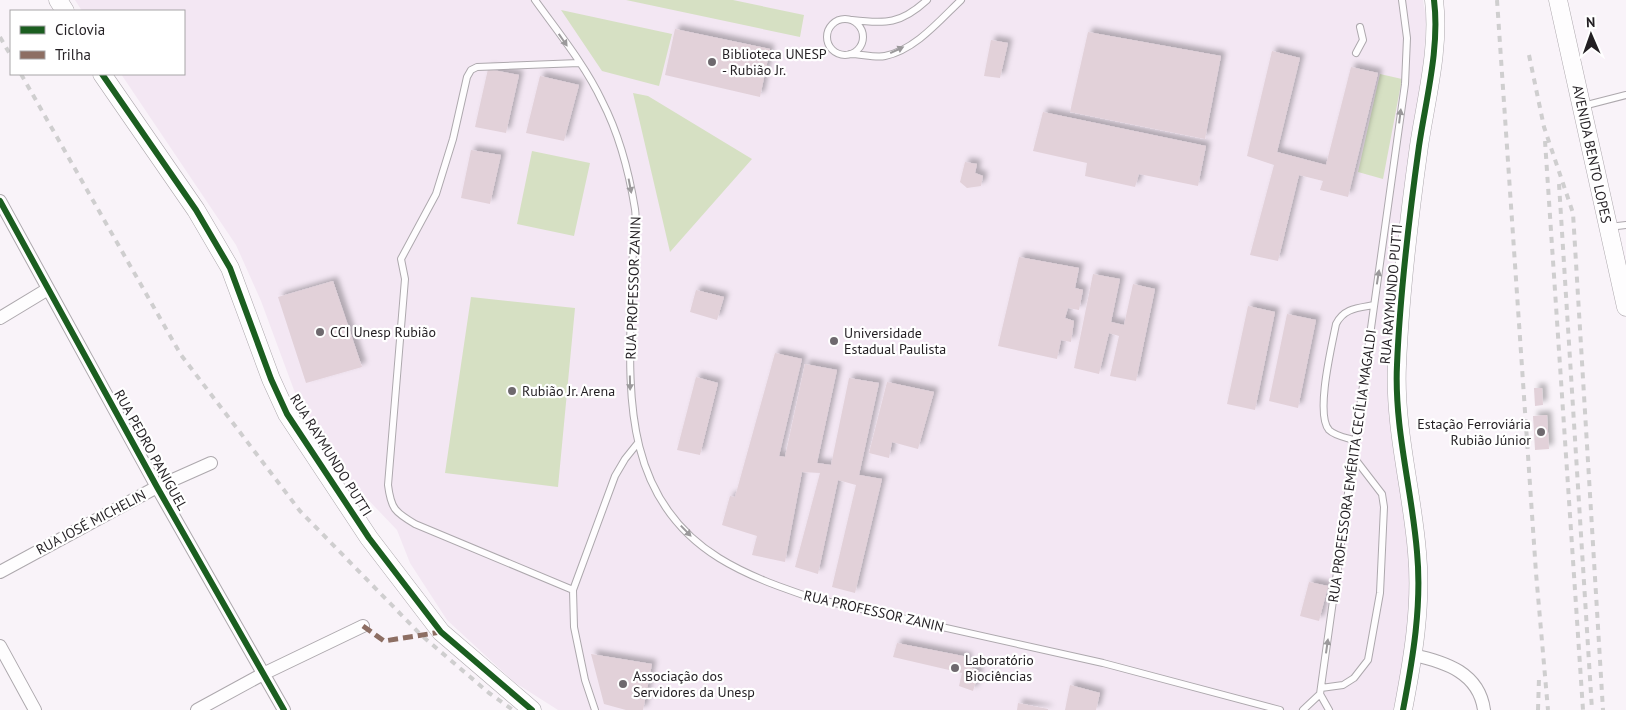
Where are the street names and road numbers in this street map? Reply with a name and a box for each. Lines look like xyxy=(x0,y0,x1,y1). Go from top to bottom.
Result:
street label: AVENIDA BENTO LOPES xyxy=(1569,83,1615,225)
street label: RUA PROFESSOR ZANIN xyxy=(622,216,644,360)
street label: RUA RAYMUNDO PUTTI xyxy=(1376,223,1406,365)
street label: RUA PROFESSORA EMÉRITA CECÍLIA MAGALDI xyxy=(1324,328,1380,604)
street label: RUA PEDRO PANIGUEL xyxy=(110,386,192,514)
street label: RUA RAYMUNDO PUTTI xyxy=(286,391,376,519)
street label: RUA JOSÉ MICHELIN xyxy=(33,485,149,559)
street label: RUA PROFESSOR ZANIN xyxy=(802,586,946,636)

